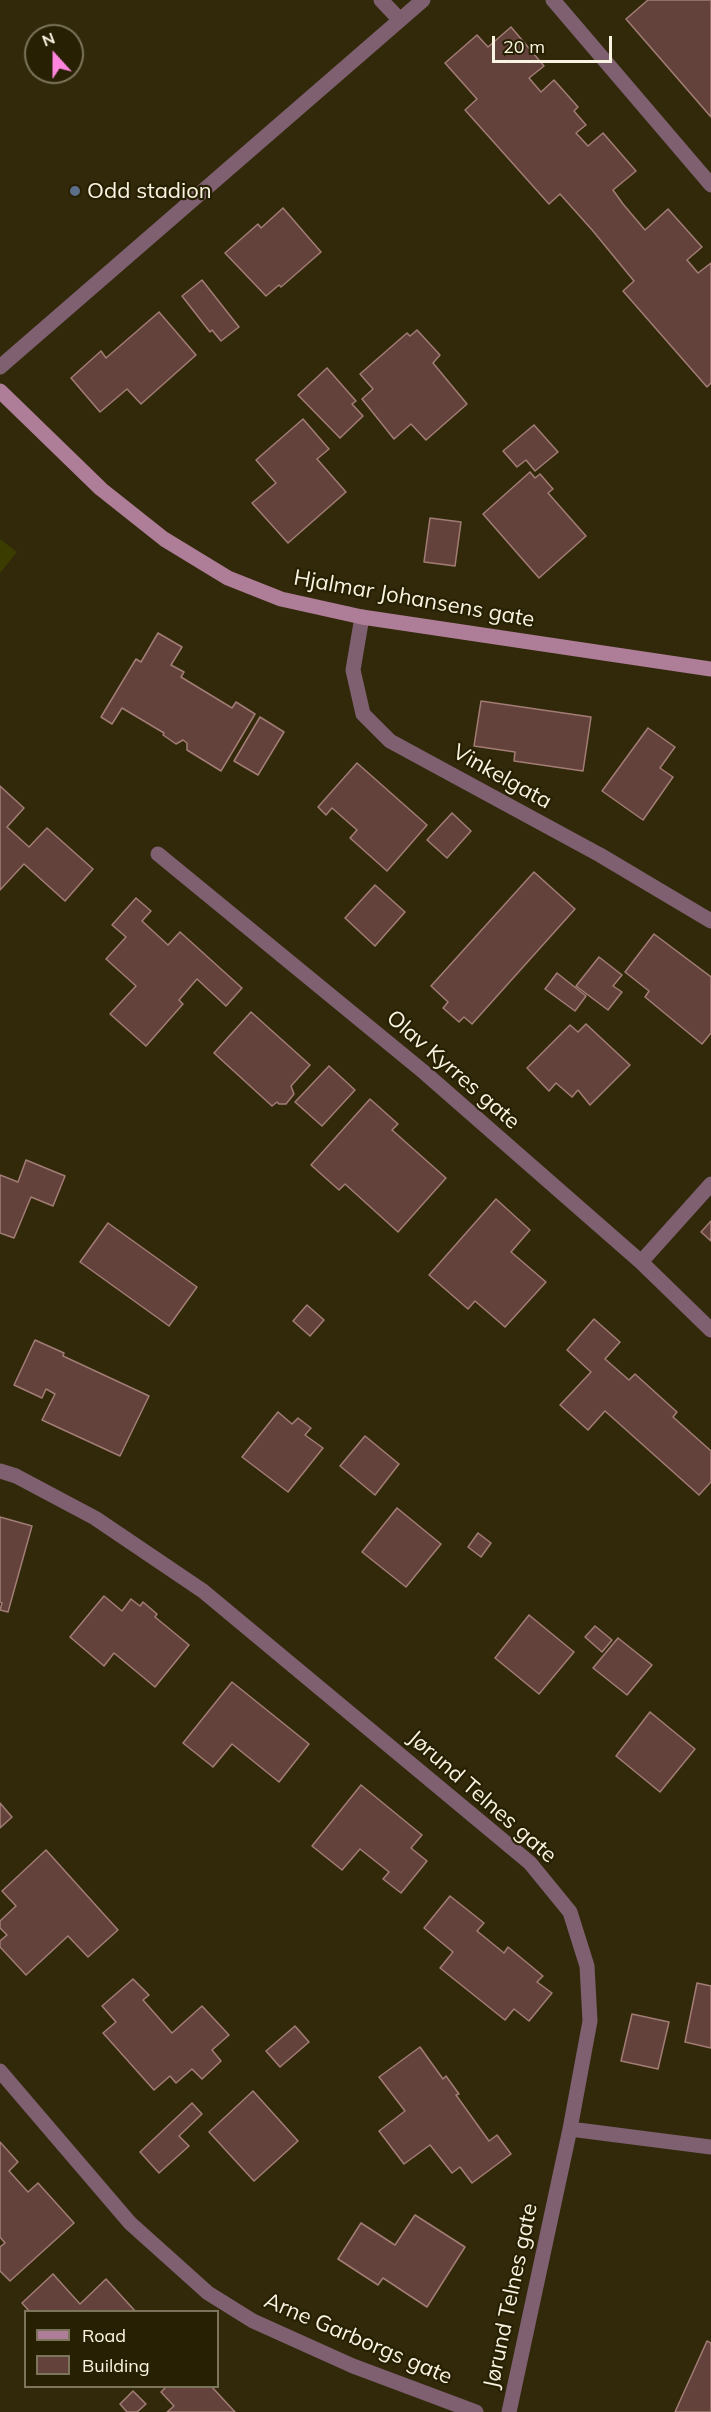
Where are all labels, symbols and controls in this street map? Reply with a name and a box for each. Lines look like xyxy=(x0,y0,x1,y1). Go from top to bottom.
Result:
north arrow xyxy=(24,24,84,84)
scale bar xyxy=(495,24,615,62)
text: N xyxy=(39,28,57,51)
text: 20 m xyxy=(503,35,545,58)
place label: Odd stadion xyxy=(87,178,212,204)
marker: Odd stadion xyxy=(68,184,82,198)
street label: Hjalmar Johansens gate xyxy=(292,565,536,633)
street label: Vinkelgata xyxy=(448,739,556,815)
street label: Olav Kyrres gate xyxy=(381,1005,525,1135)
street label: Jørund Telnes gate xyxy=(402,1725,562,1869)
street label: Jørund Telnes gate xyxy=(478,2201,544,2391)
street label: Arne Garborgs gate xyxy=(260,2287,456,2391)
legend xyxy=(24,2310,219,2388)
text: Road xyxy=(82,2324,126,2347)
text: Building xyxy=(82,2354,150,2377)

